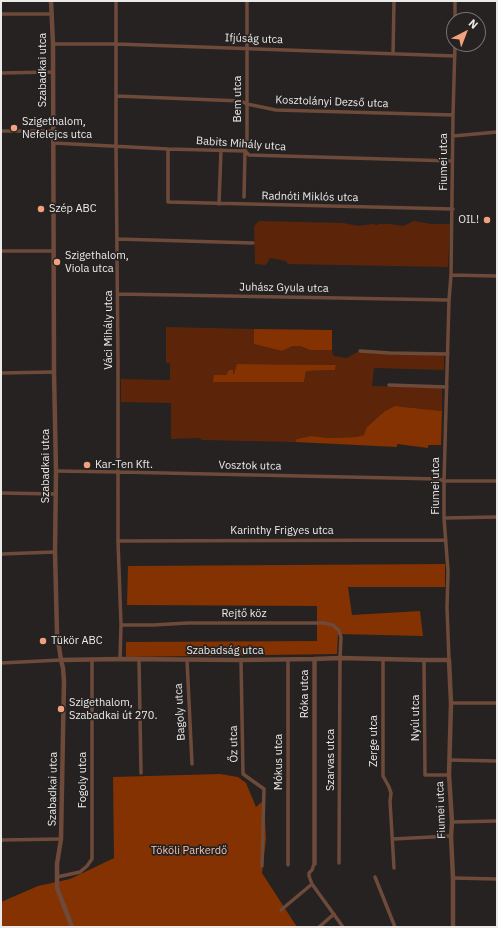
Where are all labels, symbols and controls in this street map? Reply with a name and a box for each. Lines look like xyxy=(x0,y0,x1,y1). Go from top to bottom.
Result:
north arrow xyxy=(446,12,486,52)
text: N xyxy=(466,16,481,32)
street label: Ifjúság utca xyxy=(225,31,283,47)
street label: Szabadkai utca xyxy=(36,33,50,107)
street label: Bem utca xyxy=(231,76,245,122)
street label: Kosztolányi Dezső utca xyxy=(275,93,389,111)
place label: Szigethalom, Nefelejcs utca xyxy=(22,115,92,141)
marker: Szigethalom, Nefelejcs utca xyxy=(9,123,19,133)
street label: Fiumei utca xyxy=(437,133,451,191)
street label: Babits Mihály utca xyxy=(196,134,286,154)
street label: Radnóti Miklós utca xyxy=(261,190,359,204)
place label: Szép ABC xyxy=(49,202,96,216)
marker: Szép ABC xyxy=(36,204,46,214)
place label: OIL! xyxy=(458,213,479,227)
marker: OIL! xyxy=(482,215,492,225)
place label: Szigethalom, Viola utca xyxy=(65,249,129,275)
marker: Szigethalom, Viola utca xyxy=(52,257,62,267)
street label: Juhász Gyula utca xyxy=(239,281,329,295)
street label: Váci Mihály utca xyxy=(102,290,116,370)
street label: Szabadkai utca xyxy=(39,429,53,503)
street label: Fiumei utca xyxy=(429,457,443,515)
place label: Kar-Ten Kft. xyxy=(95,458,153,472)
street label: Vosztok utca xyxy=(219,459,281,473)
marker: Kar-Ten Kft. xyxy=(82,460,92,470)
street label: Karinthy Frigyes utca xyxy=(230,524,334,538)
street label: Rejtő köz xyxy=(221,607,267,621)
place label: Tükör ABC xyxy=(51,634,102,648)
marker: Tükör ABC xyxy=(38,636,48,646)
street label: Szabadság utca xyxy=(186,644,264,658)
street label: Róka utca xyxy=(298,670,312,718)
street label: Bagoly utca xyxy=(172,683,188,741)
street label: Nyúl utca xyxy=(409,695,423,741)
place label: Szigethalom, Szabadkai út 270. xyxy=(69,696,157,722)
marker: Szigethalom, Szabadkai út 270. xyxy=(56,704,66,714)
street label: Zerge utca xyxy=(367,715,381,767)
street label: Őz utca xyxy=(227,725,241,763)
street label: Szarvas utca xyxy=(324,729,338,791)
street label: Mókus utca xyxy=(272,734,286,790)
street label: Szabadkai utca xyxy=(46,752,60,826)
street label: Fogoly utca xyxy=(76,752,90,808)
street label: Fiumei utca xyxy=(433,781,449,839)
park label: Tököli Parkerdő xyxy=(151,844,227,858)

